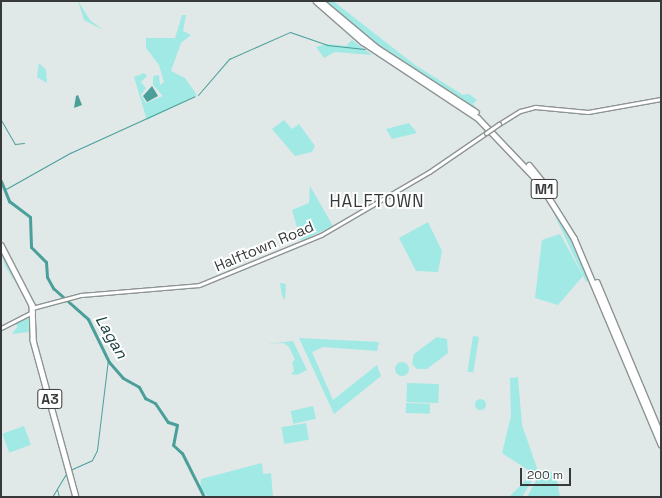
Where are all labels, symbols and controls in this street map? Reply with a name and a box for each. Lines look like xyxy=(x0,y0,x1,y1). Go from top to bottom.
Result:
road number: M1 xyxy=(530,177,558,201)
district label: HALFTOWN xyxy=(329,192,425,212)
street label: Halftown Road xyxy=(212,217,316,275)
water label: Lagan xyxy=(91,312,131,362)
road number: A3 xyxy=(37,387,63,411)
scale bar xyxy=(522,460,573,486)
text: 200 m xyxy=(527,467,563,483)

